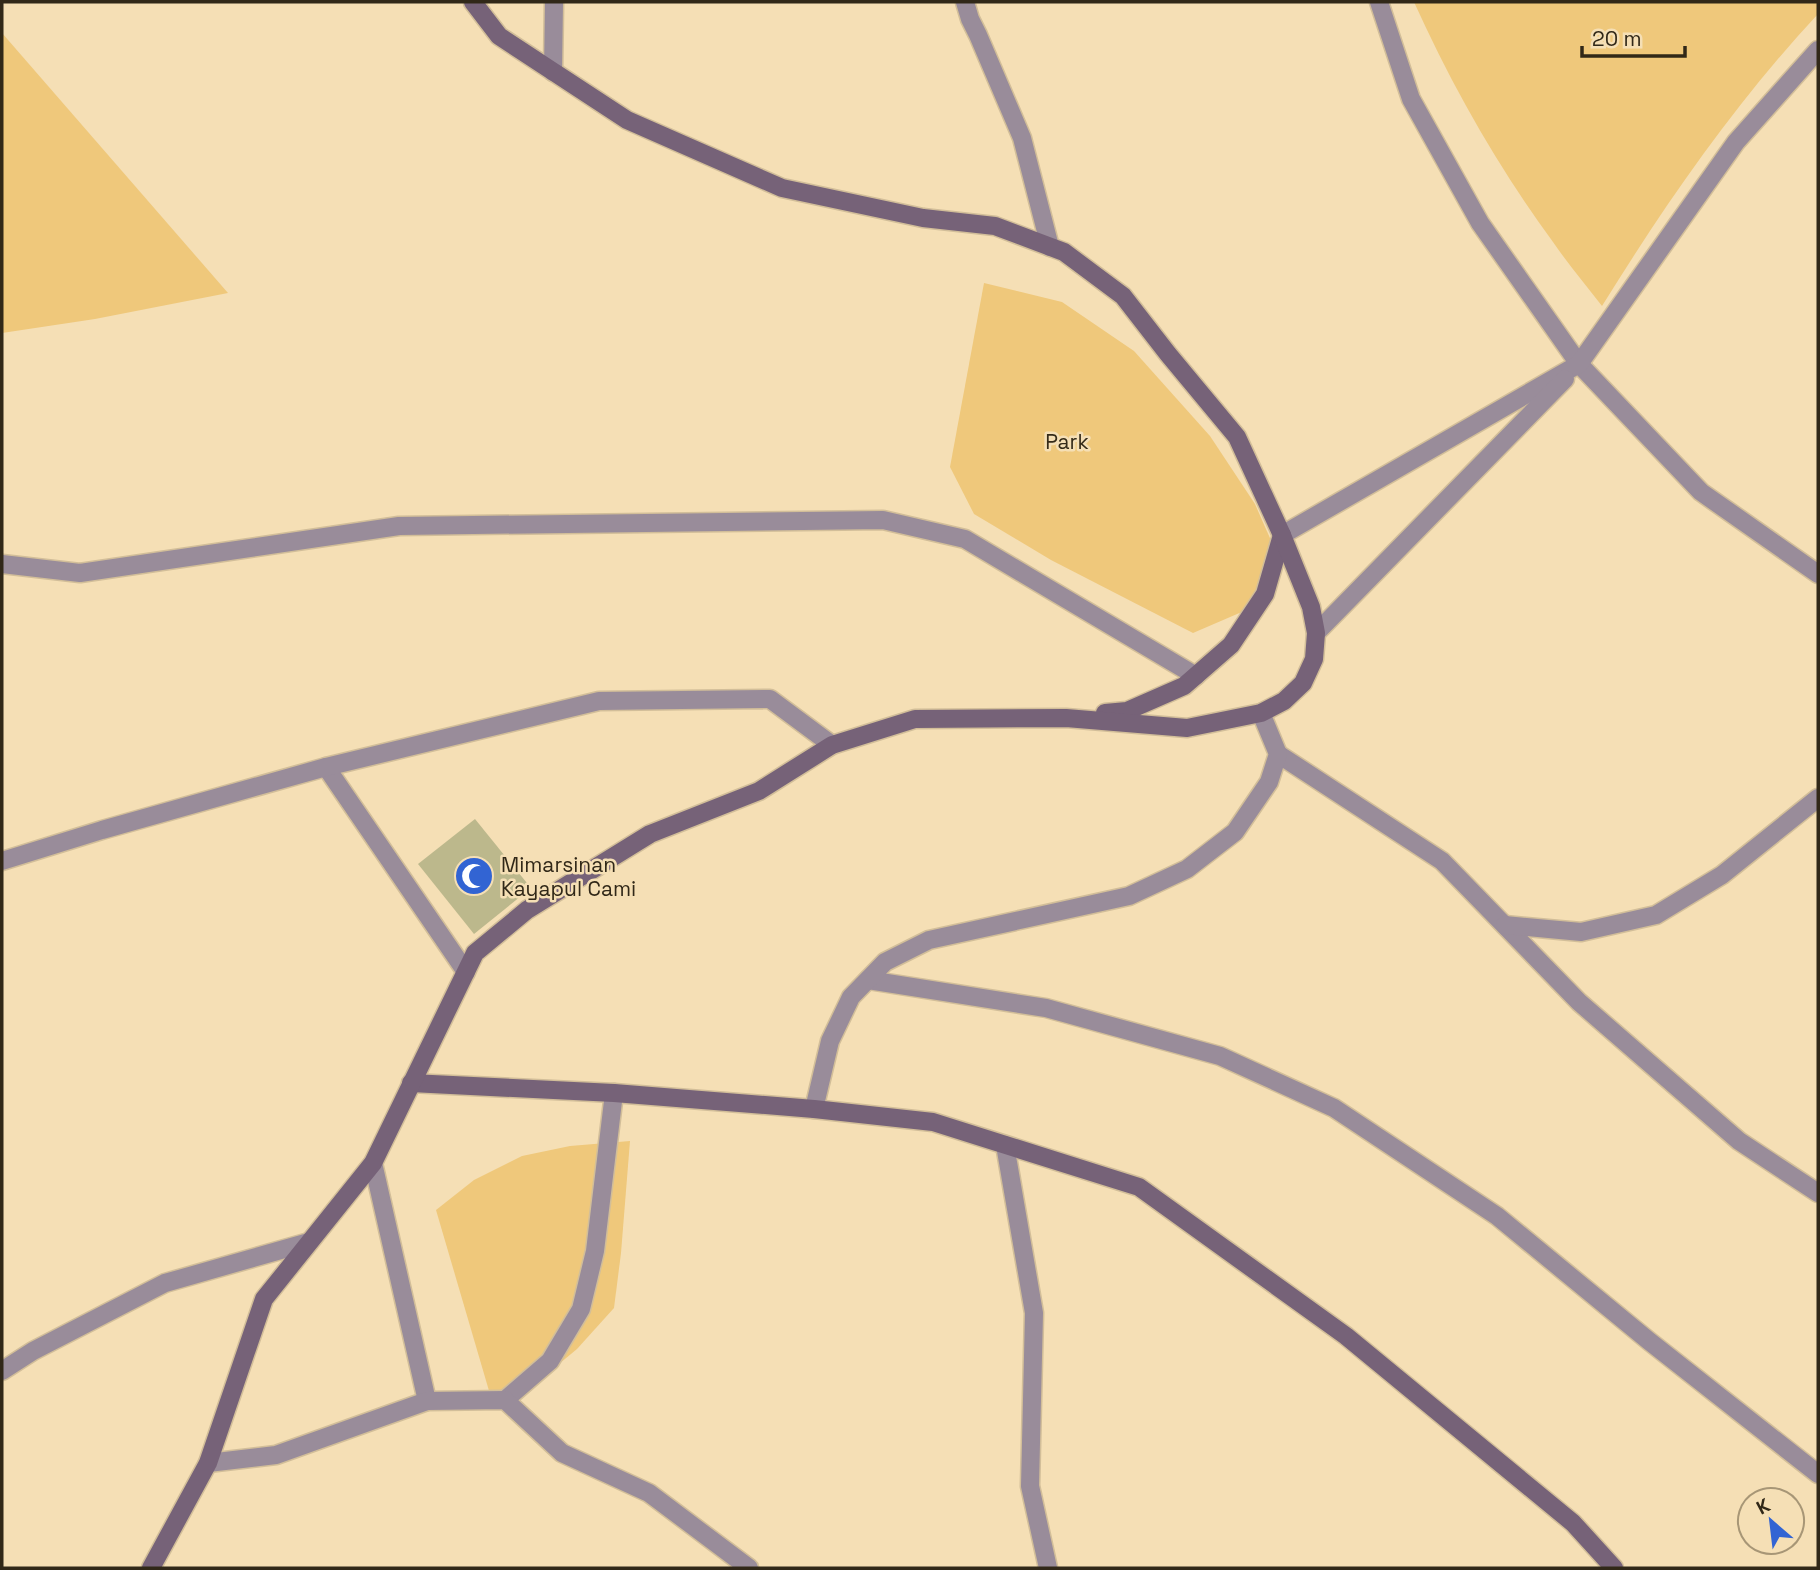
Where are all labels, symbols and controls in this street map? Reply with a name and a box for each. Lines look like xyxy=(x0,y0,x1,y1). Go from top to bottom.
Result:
scale bar xyxy=(1582,14,1685,58)
text: 20 m xyxy=(1592,25,1642,52)
park label: Park xyxy=(1045,428,1089,455)
place label: Mimarsinan Kayapul Cami xyxy=(501,851,636,902)
mosque icon: Mimarsinan Kayapul Cami xyxy=(453,855,495,897)
north arrow xyxy=(1736,1486,1806,1556)
text: K xyxy=(1752,1493,1774,1520)

